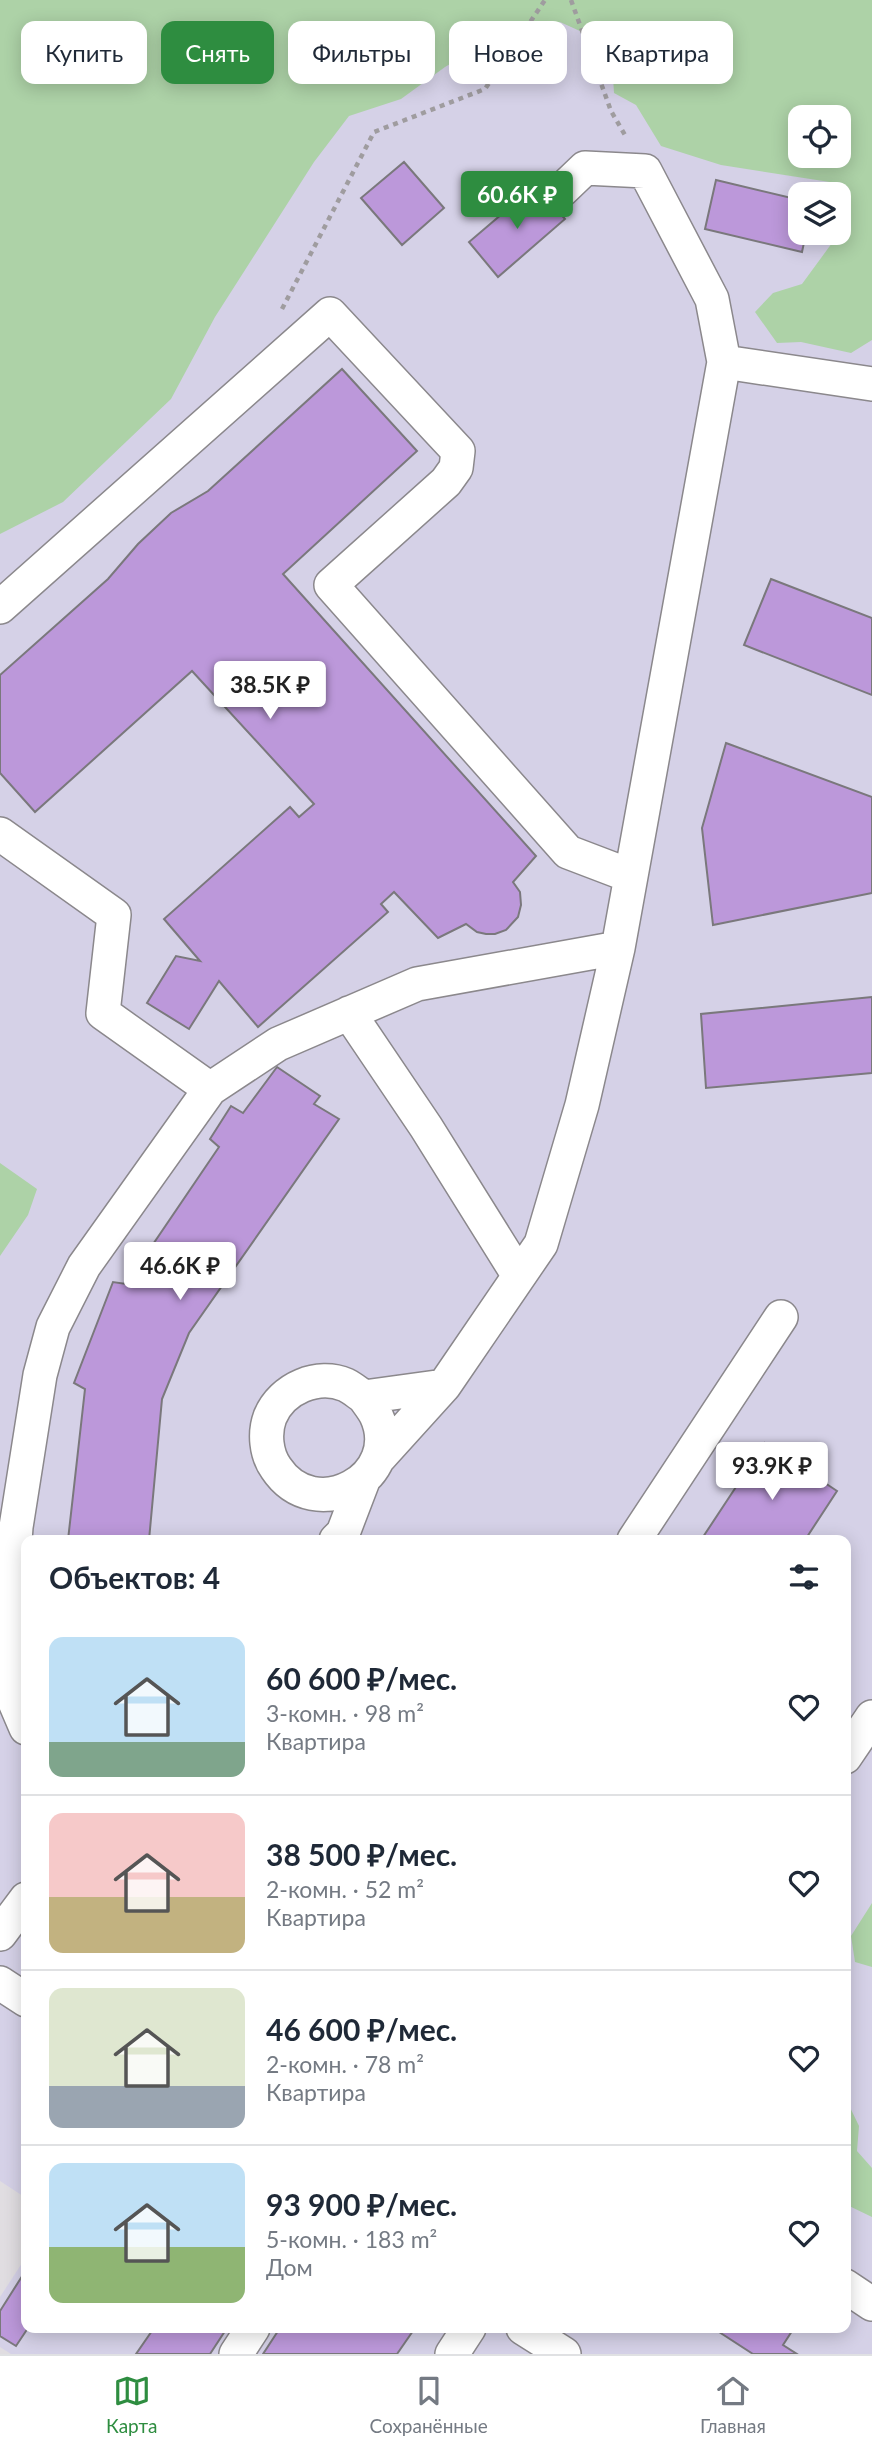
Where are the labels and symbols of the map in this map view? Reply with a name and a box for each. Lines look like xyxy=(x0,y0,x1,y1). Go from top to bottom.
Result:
pin: 60.6K ₽ xyxy=(452,172,582,231)
pin: 38.5K ₽ xyxy=(205,662,335,721)
pin: 46.6K ₽ xyxy=(115,1242,245,1302)
pin: 93.9K ₽ xyxy=(707,1442,837,1502)

